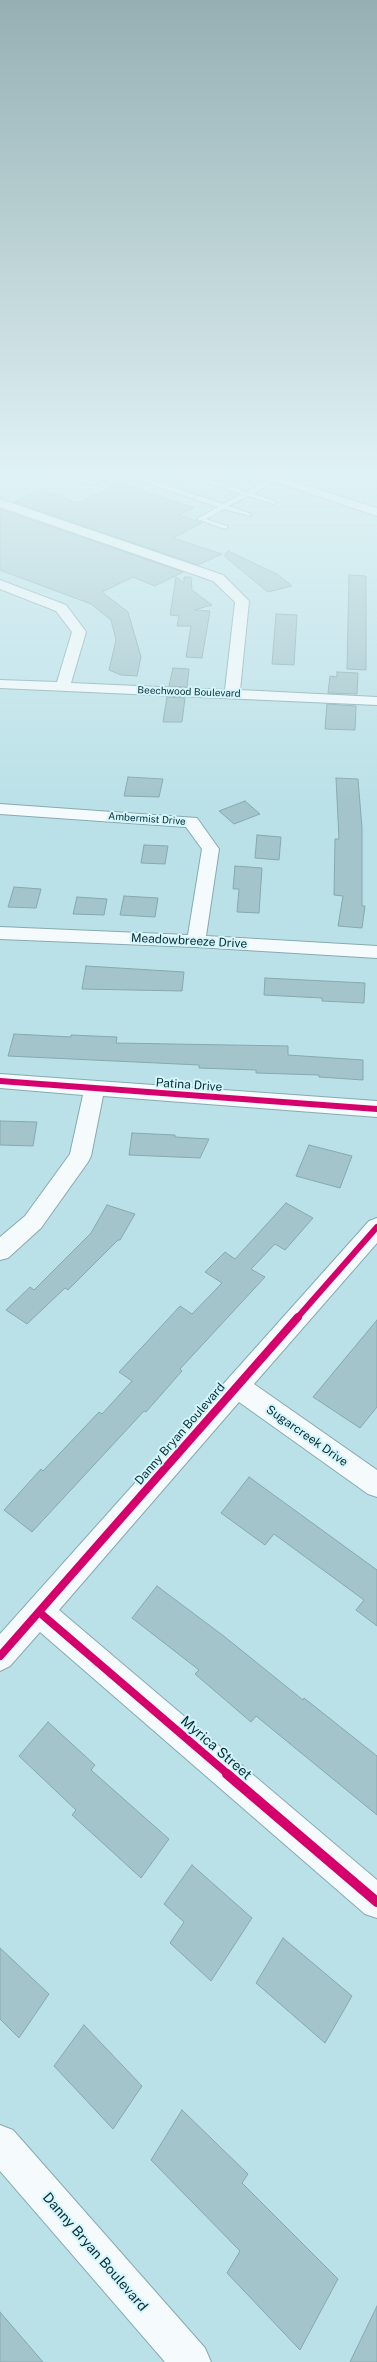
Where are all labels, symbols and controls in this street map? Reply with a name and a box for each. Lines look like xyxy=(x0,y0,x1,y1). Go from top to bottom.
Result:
street label: Beechwood Boulevard xyxy=(137,684,241,700)
street label: Ambermist Drive xyxy=(108,810,186,828)
street label: Meadowbreeze Drive xyxy=(130,931,248,951)
street label: Patina Drive xyxy=(155,1075,223,1095)
street label: Danny Bryan Boulevard xyxy=(132,1380,228,1488)
street label: Sugarcreek Drive xyxy=(263,1402,351,1470)
street label: Myrica Street xyxy=(177,1713,255,1783)
street label: Danny Bryan Boulevard xyxy=(39,2189,151,2315)

